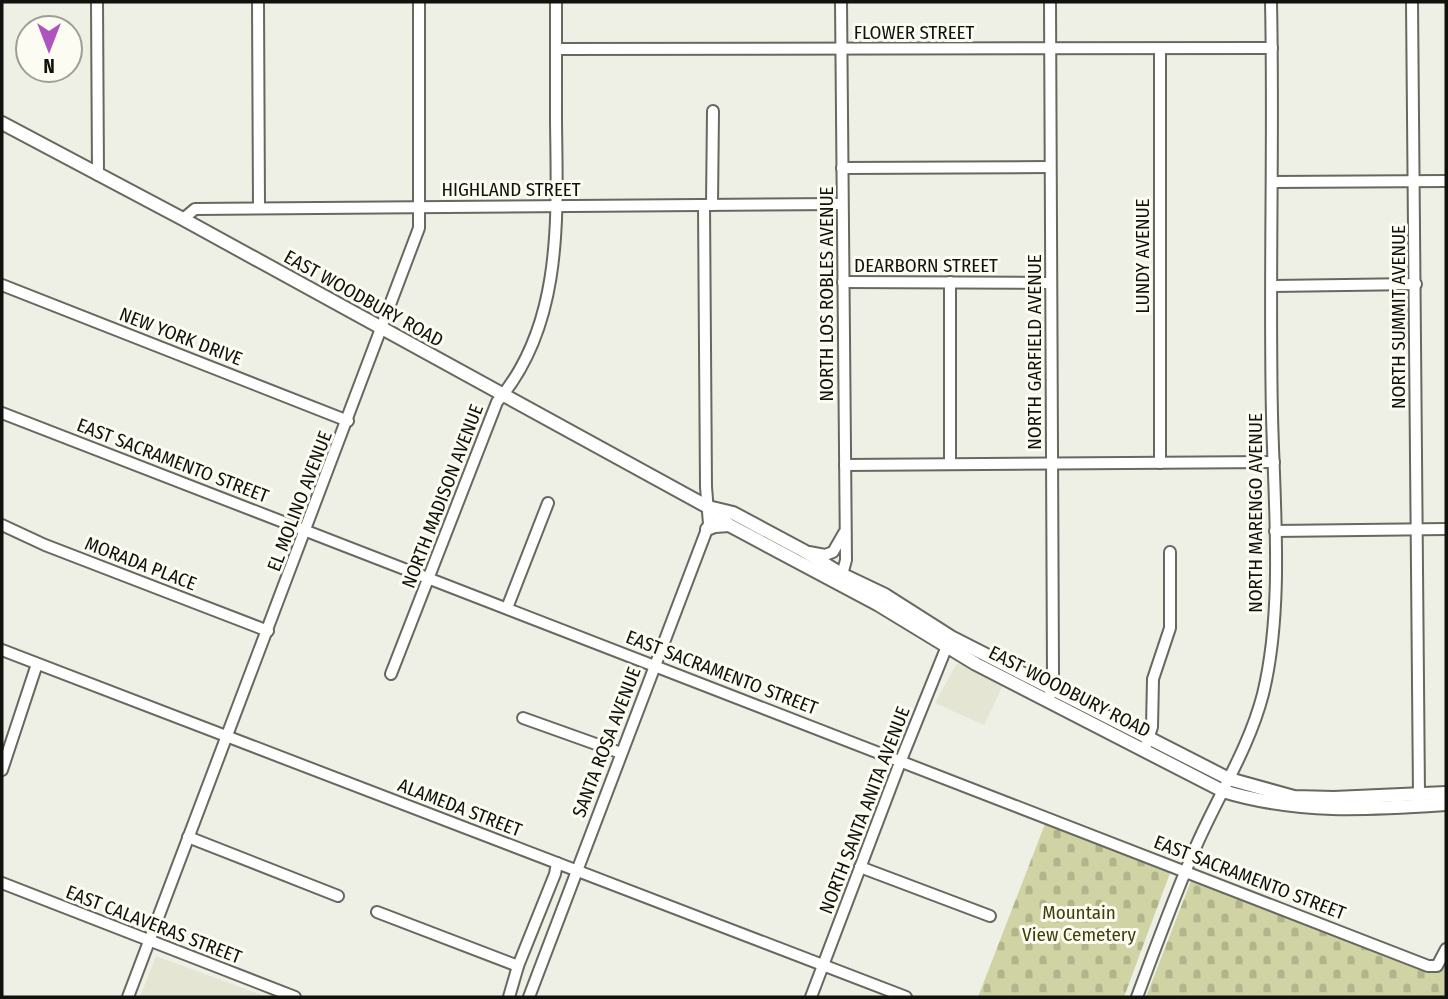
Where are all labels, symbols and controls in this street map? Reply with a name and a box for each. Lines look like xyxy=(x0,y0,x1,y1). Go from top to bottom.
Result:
north arrow xyxy=(14,14,84,84)
street label: FLOWER STREET xyxy=(854,21,974,44)
text: N xyxy=(43,54,55,77)
street label: HIGHLAND STREET xyxy=(441,178,581,201)
street label: NORTH LOS ROBLES AVENUE xyxy=(815,186,838,402)
street label: LUNDY AVENUE xyxy=(1131,198,1154,314)
street label: NORTH SUMMIT AVENUE xyxy=(1387,225,1410,409)
street label: EAST WOODBURY ROAD xyxy=(280,245,447,352)
street label: DEARBORN STREET xyxy=(854,254,998,277)
street label: NORTH GARFIELD AVENUE xyxy=(1023,254,1046,450)
street label: NEW YORK DRIVE xyxy=(116,302,246,370)
street label: NORTH MADISON AVENUE xyxy=(397,401,488,591)
street label: EAST SACRAMENTO STREET xyxy=(74,413,272,508)
street label: NORTH MARENGO AVENUE xyxy=(1244,413,1267,613)
street label: EL MOLINO AVENUE xyxy=(262,428,337,575)
street label: MORADA PLACE xyxy=(82,532,200,595)
street label: EAST SACRAMENTO STREET xyxy=(623,625,821,720)
street label: EAST WOODBURY ROAD xyxy=(985,641,1155,742)
street label: SANTA ROSA AVENUE xyxy=(567,664,646,821)
street label: NORTH SANTA ANITA AVENUE xyxy=(814,703,915,917)
street label: ALAMEDA STREET xyxy=(395,773,525,842)
street label: EAST SACRAMENTO STREET xyxy=(1151,830,1349,925)
street label: EAST CALAVERAS STREET xyxy=(63,880,245,969)
park label: Mountain View Cemetery xyxy=(1022,901,1136,946)

